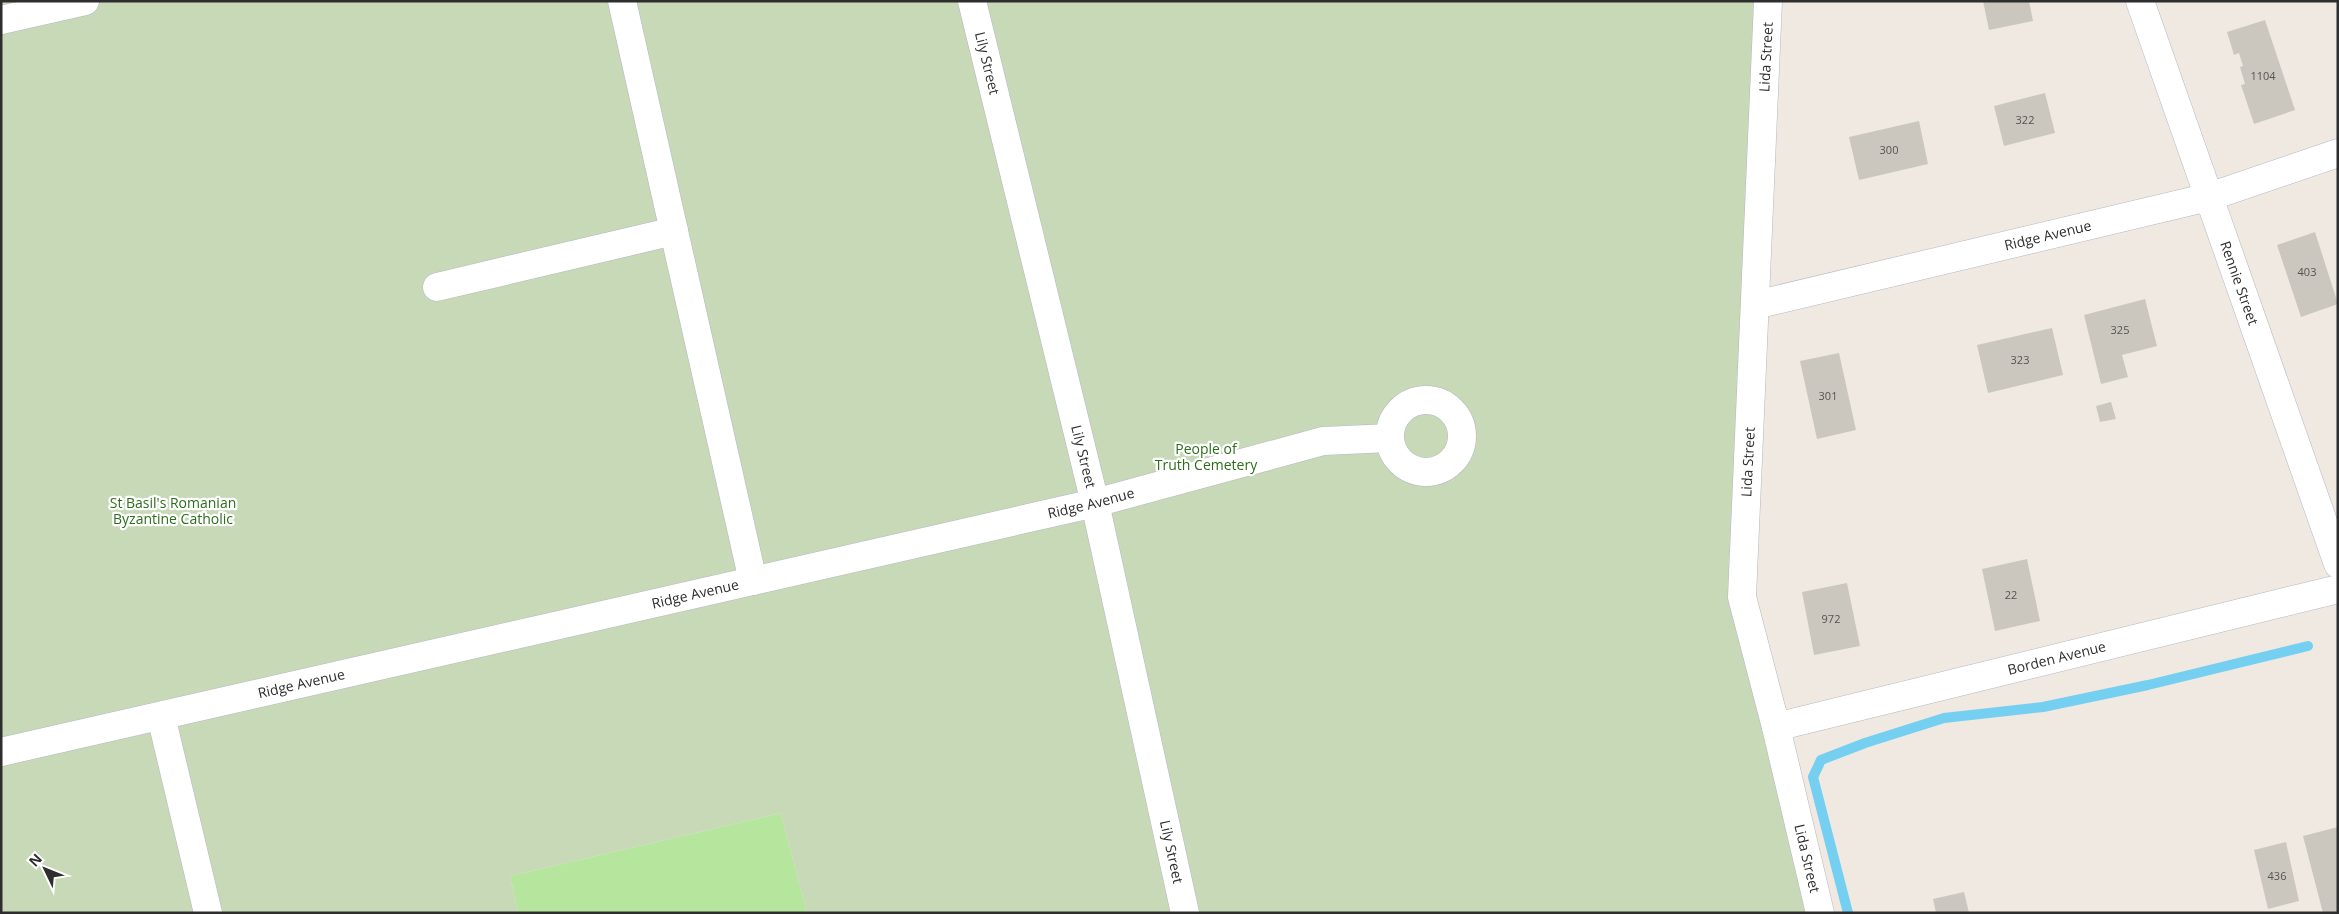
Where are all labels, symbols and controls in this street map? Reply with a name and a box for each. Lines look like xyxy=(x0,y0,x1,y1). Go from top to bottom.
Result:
street label: Lida Street xyxy=(1754,22,1777,92)
street label: Lily Street xyxy=(971,30,1005,96)
house number: 1104 xyxy=(2250,68,2276,83)
house number: 322 xyxy=(2016,112,2034,127)
house number: 300 xyxy=(1880,142,1898,157)
street label: Ridge Avenue xyxy=(2002,215,2093,254)
street label: Rennie Street xyxy=(2216,238,2263,328)
house number: 403 xyxy=(2298,264,2316,279)
house number: 325 xyxy=(2111,322,2129,337)
house number: 323 xyxy=(2011,352,2029,367)
house number: 301 xyxy=(1819,388,1837,403)
street label: Lily Street xyxy=(1067,423,1101,490)
street label: Lida Street xyxy=(1736,427,1759,497)
park label: People of Truth Cemetery xyxy=(1155,439,1258,474)
street label: Ridge Avenue xyxy=(1046,483,1136,522)
park label: St Basil's Romanian Byzantine Catholic xyxy=(110,493,236,528)
street label: Ridge Avenue xyxy=(650,574,741,613)
house number: 22 xyxy=(2005,587,2017,602)
house number: 972 xyxy=(1822,611,1840,626)
street label: Borden Avenue xyxy=(2005,636,2108,679)
street label: Ridge Avenue xyxy=(256,664,347,702)
street label: Lily Street xyxy=(1156,818,1188,885)
street label: Lida Street xyxy=(1790,822,1825,895)
north arrow xyxy=(20,844,70,894)
text: N xyxy=(24,849,46,870)
house number: 436 xyxy=(2268,868,2286,883)

